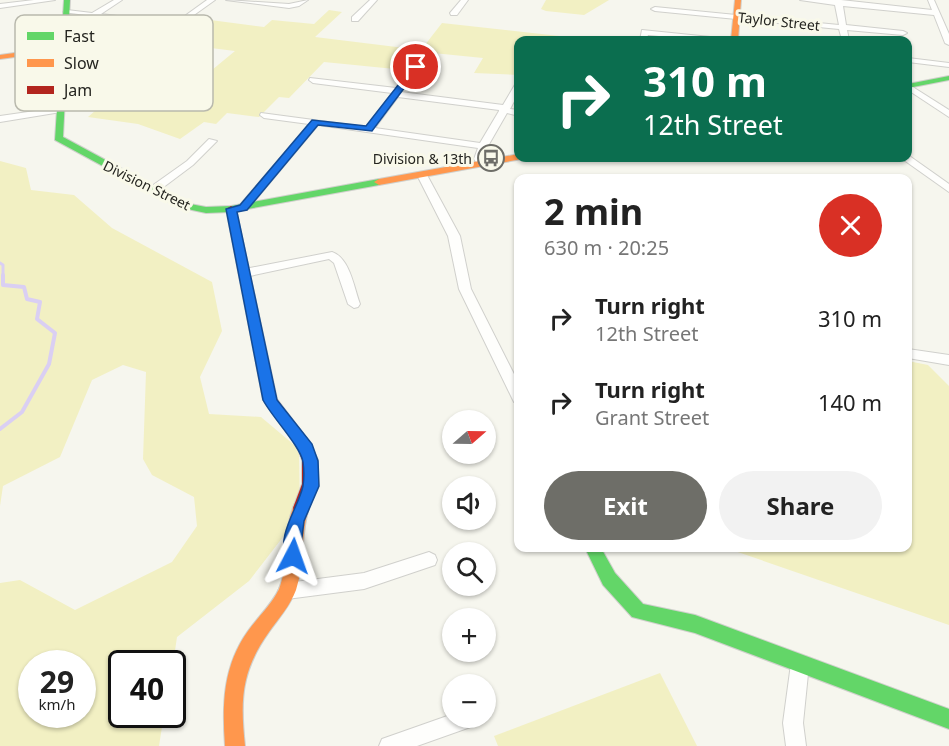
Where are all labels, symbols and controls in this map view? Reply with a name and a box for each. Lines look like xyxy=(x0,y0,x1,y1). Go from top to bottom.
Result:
street label: Taylor Street xyxy=(737,7,821,35)
legend xyxy=(15,15,213,111)
text: Fast xyxy=(64,25,95,47)
pin xyxy=(390,41,441,92)
icon: arrive xyxy=(399,50,432,83)
text: Slow xyxy=(64,52,99,74)
text: 310 m xyxy=(643,52,767,109)
icon: right xyxy=(544,60,622,138)
text: Jam xyxy=(62,79,92,101)
text: 12th Street xyxy=(643,106,783,143)
bus stop icon: Division & 13th xyxy=(476,143,506,173)
place label: Division & 13th xyxy=(373,149,472,168)
street label: Division Street xyxy=(100,156,194,214)
text: 2 min xyxy=(544,187,643,236)
button: close xyxy=(819,194,882,257)
text: 630 m · 20:25 xyxy=(544,234,669,261)
text: Turn right xyxy=(595,290,705,320)
icon: right xyxy=(544,302,577,335)
text: 310 m xyxy=(818,303,882,333)
text: 12th Street xyxy=(595,320,699,347)
text: Turn right xyxy=(595,374,705,404)
icon: right xyxy=(544,386,577,419)
text: 140 m xyxy=(818,387,882,417)
text: Grant Street xyxy=(595,404,709,431)
north arrow xyxy=(442,410,496,464)
map controls xyxy=(442,410,496,728)
button: Exit xyxy=(544,471,707,540)
button: Share xyxy=(719,471,882,540)
button: sound xyxy=(442,476,496,530)
position arrow xyxy=(261,524,325,588)
button: search xyxy=(442,542,496,596)
button: + xyxy=(442,608,496,662)
speed limit sign: 40 xyxy=(108,650,186,728)
text: 29 xyxy=(40,661,74,702)
button: − xyxy=(442,674,496,728)
text: km/h xyxy=(39,694,75,714)

